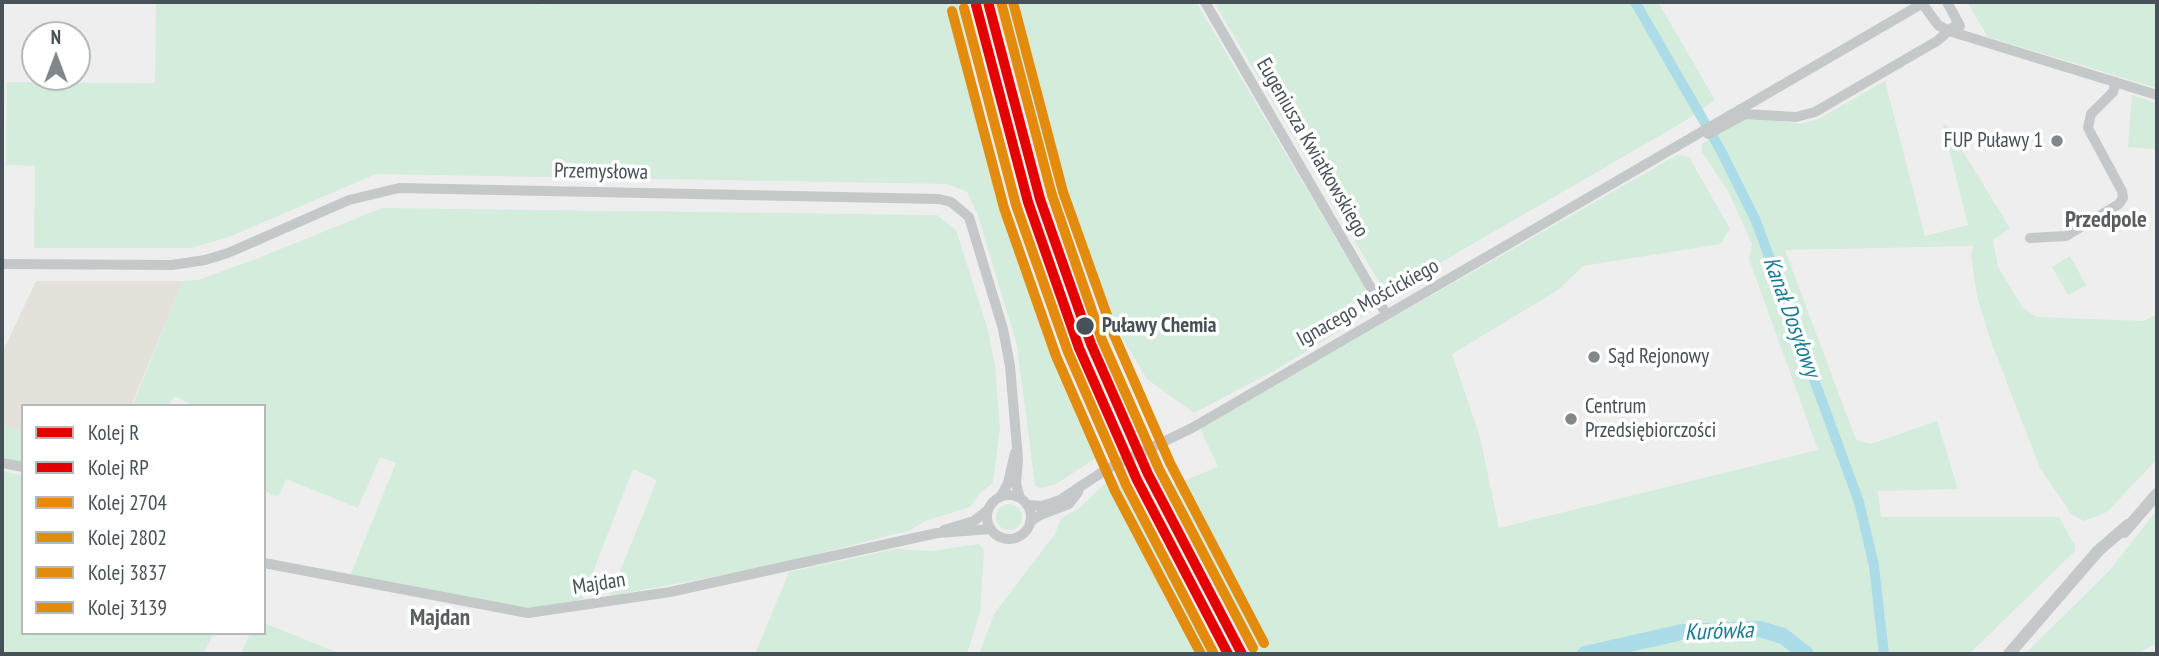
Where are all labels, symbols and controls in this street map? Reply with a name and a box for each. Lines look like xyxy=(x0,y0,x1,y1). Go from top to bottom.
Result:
north arrow xyxy=(21,21,91,91)
text: N xyxy=(51,25,61,49)
street label: Eugeniusza Kwiatkowskiego xyxy=(1250,54,1374,242)
place label: FUP Puławy 1 xyxy=(1944,128,2043,154)
marker: FUP Puławy 1 xyxy=(2049,133,2065,149)
street label: Przemysłowa xyxy=(554,159,648,185)
district label: Przedpole xyxy=(2065,206,2147,234)
water label: Kanał Dosyłowy xyxy=(1757,253,1825,381)
street label: Ignacego Mościckiego xyxy=(1293,254,1443,352)
place label: Puławy Chemia xyxy=(1102,313,1216,339)
marker: Puławy Chemia xyxy=(1074,315,1096,337)
place label: Sąd Rejonowy xyxy=(1608,344,1709,370)
marker: Sąd Rejonowy xyxy=(1586,349,1602,365)
place label: Centrum Przedsiębiorczości xyxy=(1585,394,1716,444)
legend xyxy=(21,404,266,635)
marker: Centrum Przedsiębiorczości xyxy=(1563,411,1579,427)
text: Kolej R xyxy=(88,419,139,446)
text: Kolej RP xyxy=(88,454,149,481)
text: Kolej 2704 xyxy=(88,489,167,516)
text: Kolej 2802 xyxy=(88,524,167,551)
text: Kolej 3837 xyxy=(88,559,167,586)
street label: Majdan xyxy=(571,567,627,601)
text: Kolej 3139 xyxy=(88,594,167,621)
district label: Majdan xyxy=(410,604,470,632)
water label: Kurówka xyxy=(1684,617,1754,647)

